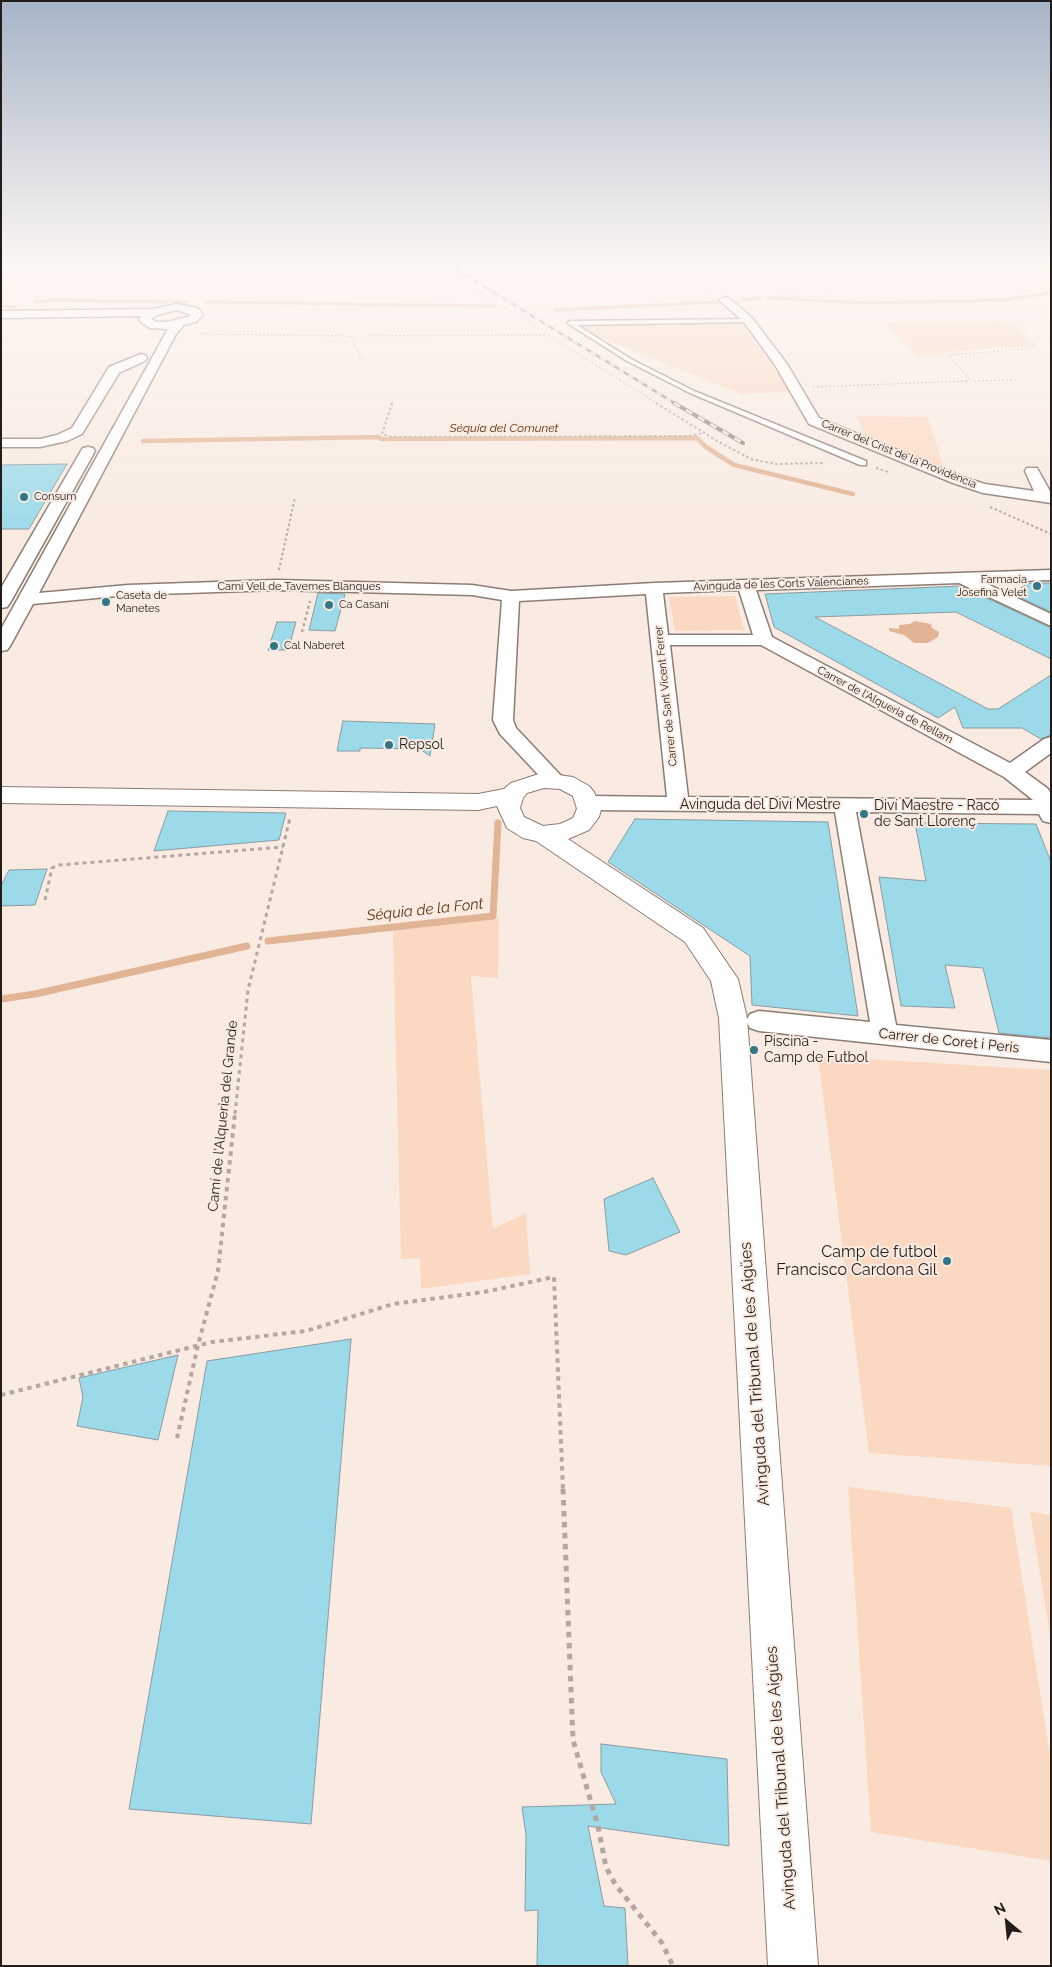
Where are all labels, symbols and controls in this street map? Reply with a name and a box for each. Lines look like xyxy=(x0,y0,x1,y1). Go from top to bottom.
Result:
street label: Carrer del Crist de la Providència xyxy=(820,417,978,491)
water label: Séquia del Comunet xyxy=(450,421,558,435)
place label: Consum xyxy=(34,490,76,504)
marker: Consum xyxy=(18,491,30,503)
place label: Farmacia Josefina Velet xyxy=(957,573,1027,599)
street label: Avinguda de les Corts Valencianes xyxy=(693,574,869,594)
street label: Camí Vell de Tavernes Blanques xyxy=(217,580,381,594)
marker: Farmacia Josefina Velet xyxy=(1031,580,1043,592)
place label: Caseta de Manetes xyxy=(116,589,167,615)
marker: Caseta de Manetes xyxy=(100,596,112,608)
place label: Ca Casaní xyxy=(339,598,389,612)
marker: Ca Casaní xyxy=(323,599,335,611)
street label: Carrer de Sant Vicent Ferrer xyxy=(652,625,680,767)
place label: Cal Naberet xyxy=(284,639,345,653)
marker: Cal Naberet xyxy=(268,640,280,652)
street label: Carrer de l'Alqueria de Rellam xyxy=(815,664,955,746)
place label: Repsol xyxy=(399,737,444,753)
marker: Repsol xyxy=(383,739,395,751)
street label: Avinguda del Diví Mestre xyxy=(680,797,840,813)
place label: Diví Maestre - Racó de Sant Llorenç xyxy=(874,798,999,830)
marker: Diví Maestre - Racó de Sant Llorenç xyxy=(858,808,870,820)
water label: Séquia de la Font xyxy=(366,895,484,925)
street label: Camí de l'Alqueria del Grande xyxy=(205,1020,241,1212)
street label: Carrer de Coret i Peris xyxy=(878,1025,1020,1057)
place label: Piscina - Camp de Futbol xyxy=(764,1034,868,1066)
marker: Piscina - Camp de Futbol xyxy=(748,1044,760,1056)
street label: Avinguda del Tribunal de les Aigües xyxy=(736,1241,774,1507)
place label: Camp de futbol Francisco Cardona Gil xyxy=(776,1242,937,1280)
marker: Camp de futbol Francisco Cardona Gil xyxy=(941,1255,953,1267)
street label: Avinguda del Tribunal de les Aigües xyxy=(762,1645,800,1911)
north arrow xyxy=(982,1897,1032,1947)
text: N xyxy=(991,1899,1008,1918)

